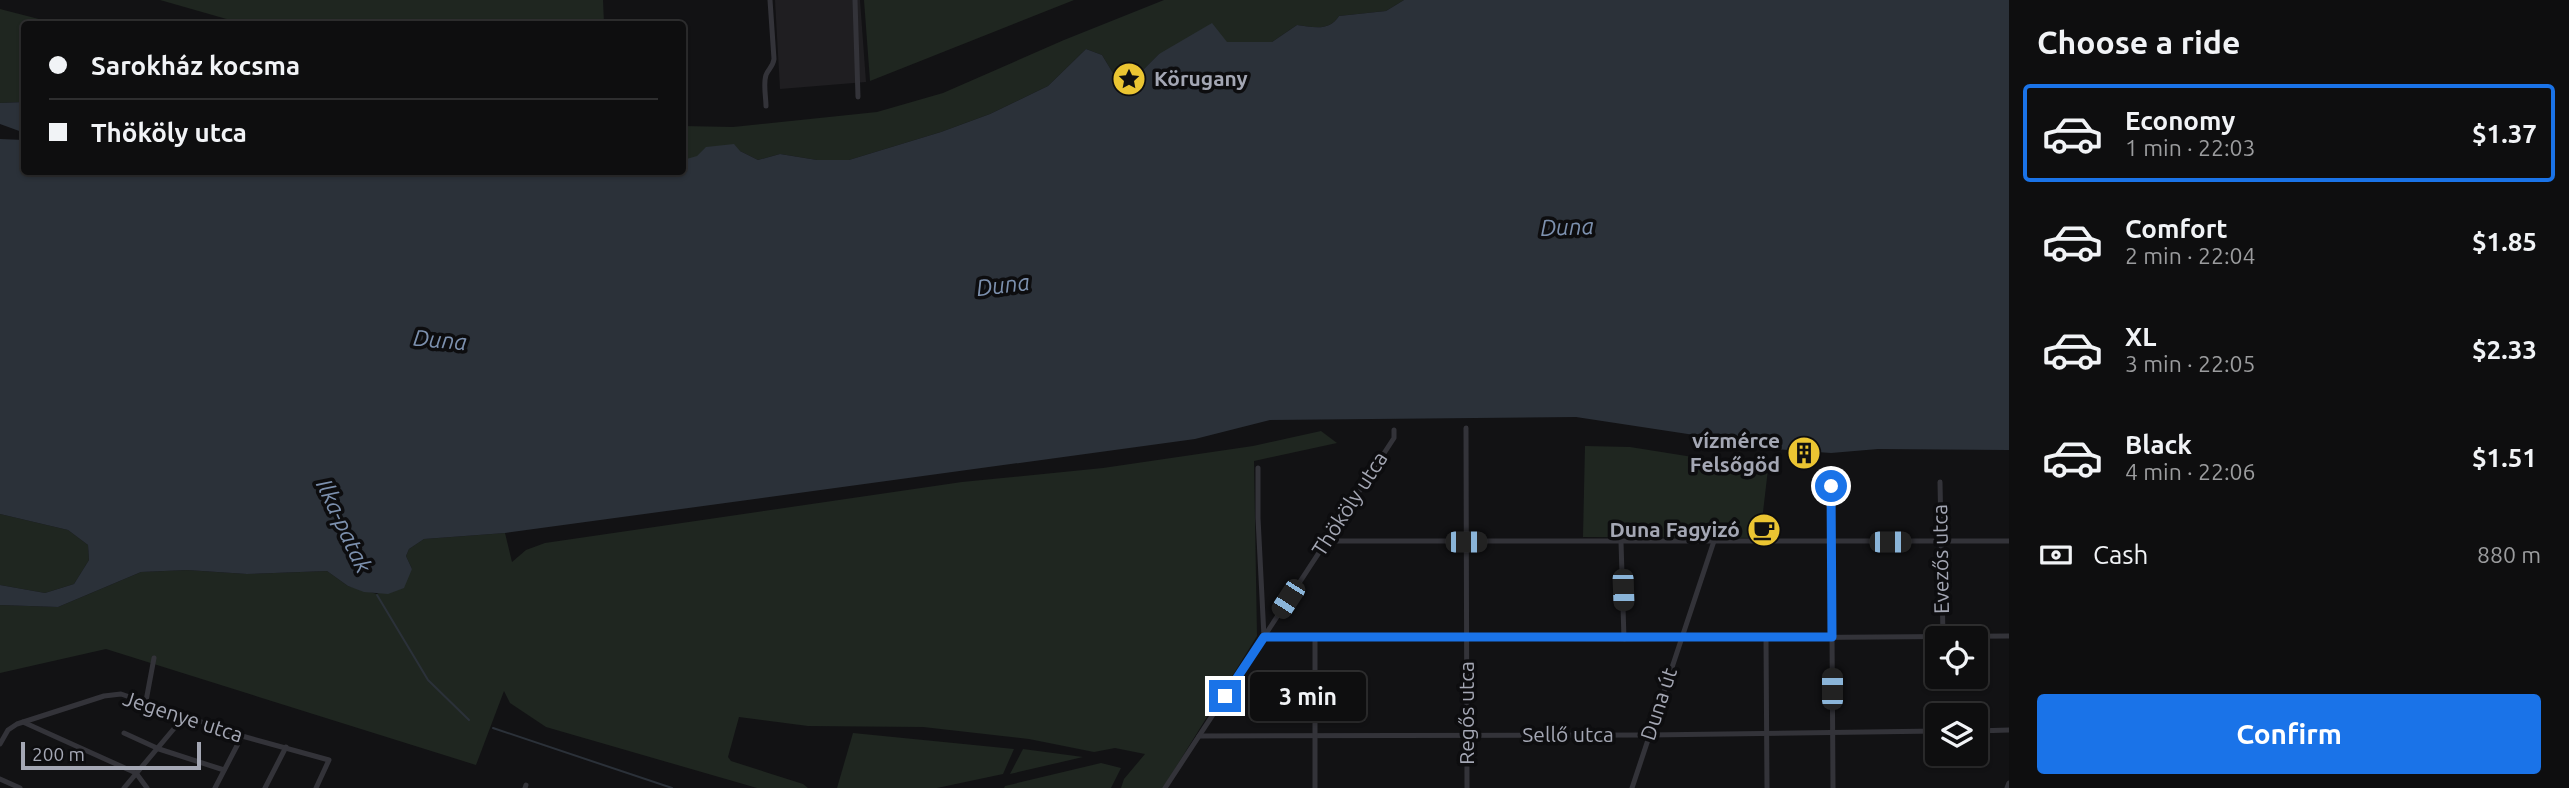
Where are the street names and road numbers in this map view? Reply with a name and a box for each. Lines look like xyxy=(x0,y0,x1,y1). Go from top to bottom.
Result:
street label: Thököly utca xyxy=(1307,447,1392,560)
street label: Evezős utca xyxy=(1927,504,1953,614)
street label: Regős utca xyxy=(1454,661,1478,765)
street label: Duna út xyxy=(1635,664,1681,743)
street label: Jegenye utca xyxy=(120,685,246,747)
street label: Sellő utca xyxy=(1522,722,1614,746)

